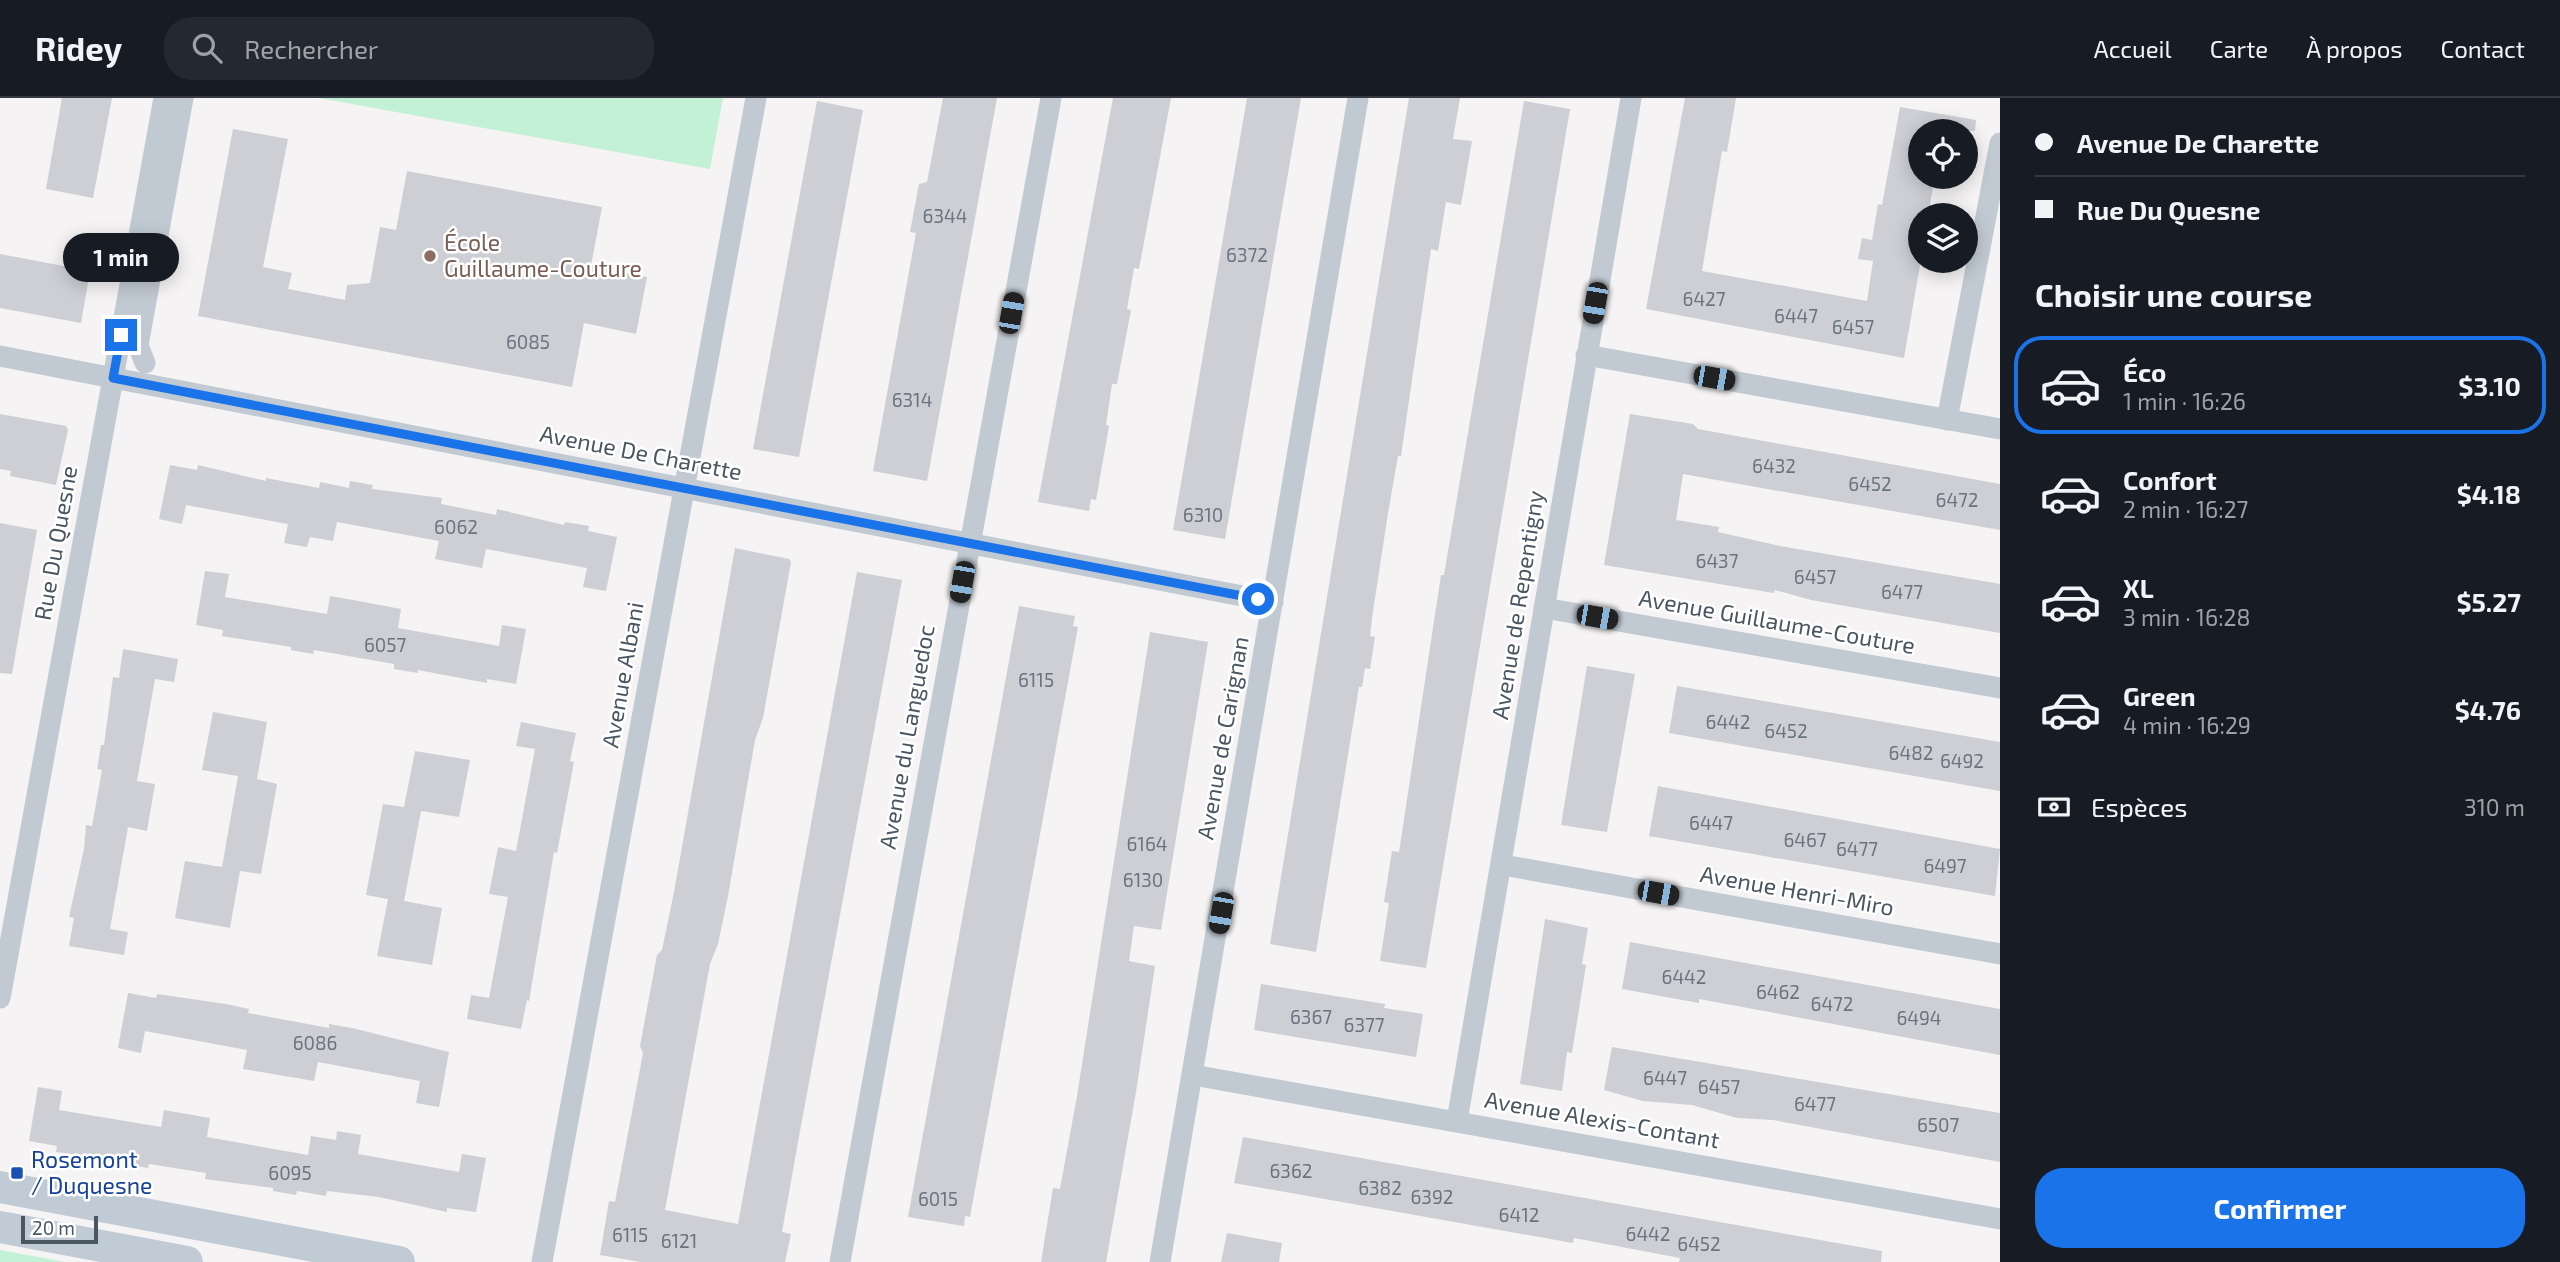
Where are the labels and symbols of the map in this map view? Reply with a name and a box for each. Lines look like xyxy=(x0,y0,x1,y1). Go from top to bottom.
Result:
house number: 6344 xyxy=(923,204,967,227)
place label: École Guillaume-Couture xyxy=(444,228,642,282)
callout: 1 min xyxy=(63,233,179,282)
house number: 6372 xyxy=(1226,243,1268,266)
marker: École Guillaume-Couture xyxy=(422,248,438,264)
car xyxy=(1582,280,1609,326)
house number: 6427 xyxy=(1683,287,1726,310)
car xyxy=(998,290,1025,336)
house number: 6447 xyxy=(1774,304,1818,327)
house number: 6457 xyxy=(1832,315,1875,338)
route end xyxy=(105,319,137,351)
house number: 6085 xyxy=(506,330,550,353)
car xyxy=(1692,364,1737,392)
house number: 6314 xyxy=(892,388,932,411)
street label: Avenue De Charette xyxy=(538,419,745,485)
house number: 6432 xyxy=(1752,454,1796,477)
street label: Rue Du Quesne xyxy=(28,463,82,622)
house number: 6452 xyxy=(1848,472,1892,495)
street label: Avenue de Repentigny xyxy=(1485,488,1549,721)
house number: 6472 xyxy=(1936,488,1978,511)
house number: 6310 xyxy=(1183,503,1223,526)
house number: 6062 xyxy=(434,515,478,538)
house number: 6437 xyxy=(1696,549,1739,572)
car xyxy=(949,559,976,605)
house number: 6457 xyxy=(1794,565,1837,588)
house number: 6477 xyxy=(1881,580,1923,603)
route start xyxy=(1242,583,1274,615)
street label: Avenue Guillaume-Couture xyxy=(1637,583,1918,659)
street label: Avenue Albani xyxy=(595,600,649,750)
car xyxy=(1575,603,1620,631)
street label: Avenue du Languedoc xyxy=(872,623,940,851)
house number: 6057 xyxy=(364,633,406,656)
street label: Avenue de Carignan xyxy=(1190,634,1254,842)
house number: 6115 xyxy=(1018,668,1054,691)
house number: 6442 xyxy=(1706,710,1750,733)
house number: 6452 xyxy=(1764,719,1808,742)
house number: 6482 xyxy=(1889,741,1933,764)
house number: 6492 xyxy=(1940,749,1984,772)
house number: 6447 xyxy=(1689,811,1733,834)
house number: 6467 xyxy=(1783,828,1827,851)
house number: 6164 xyxy=(1127,832,1167,855)
house number: 6477 xyxy=(1836,837,1878,860)
house number: 6497 xyxy=(1923,854,1967,877)
street label: Avenue Henri-Miro xyxy=(1698,859,1896,921)
house number: 6130 xyxy=(1123,868,1163,891)
car xyxy=(1636,879,1681,907)
car xyxy=(1208,890,1235,936)
house number: 6442 xyxy=(1662,965,1706,988)
house number: 6462 xyxy=(1756,980,1800,1003)
house number: 6472 xyxy=(1811,992,1853,1015)
house number: 6367 xyxy=(1290,1005,1332,1028)
house number: 6494 xyxy=(1896,1006,1942,1029)
house number: 6377 xyxy=(1344,1013,1385,1036)
house number: 6086 xyxy=(293,1031,337,1054)
house number: 6447 xyxy=(1643,1066,1687,1089)
house number: 6457 xyxy=(1698,1075,1741,1098)
street label: Avenue Alexis-Contant xyxy=(1483,1085,1722,1154)
house number: 6477 xyxy=(1794,1092,1836,1115)
house number: 6507 xyxy=(1917,1113,1959,1136)
place label: Rosemont / Duquesne xyxy=(31,1145,152,1199)
house number: 6362 xyxy=(1270,1159,1312,1182)
house number: 6095 xyxy=(268,1161,312,1184)
marker: Rosemont / Duquesne xyxy=(9,1165,25,1181)
house number: 6382 xyxy=(1358,1176,1402,1199)
house number: 6392 xyxy=(1411,1185,1453,1208)
house number: 6015 xyxy=(918,1187,958,1210)
house number: 6412 xyxy=(1499,1203,1539,1226)
scale bar xyxy=(21,1213,98,1245)
house number: 6442 xyxy=(1626,1222,1670,1245)
house number: 6115 xyxy=(612,1223,648,1246)
house number: 6121 xyxy=(661,1229,697,1252)
house number: 6452 xyxy=(1677,1232,1721,1255)

